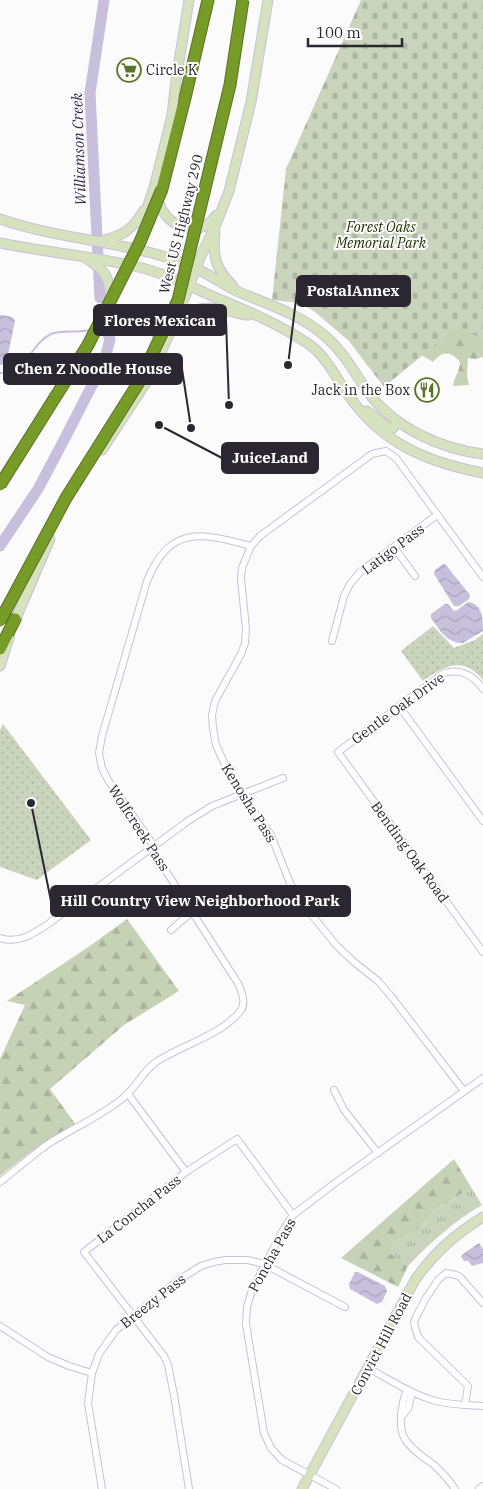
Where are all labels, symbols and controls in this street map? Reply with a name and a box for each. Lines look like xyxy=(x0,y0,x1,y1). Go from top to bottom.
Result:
scale bar xyxy=(308,15,402,47)
text: 100 m xyxy=(316,23,361,42)
supermarket icon: Circle K xyxy=(116,57,142,83)
place label: Circle K xyxy=(146,61,198,79)
water label: Williamson Creek xyxy=(67,92,90,206)
street label: West US Highway 290 xyxy=(155,152,207,296)
park label: Forest Oaks Memorial Park xyxy=(335,218,427,252)
callout: PostalAnnex xyxy=(297,276,410,306)
text: PostalAnnex xyxy=(307,281,400,300)
callout: Flores Mexican xyxy=(94,305,226,335)
text: Flores Mexican xyxy=(104,311,216,330)
callout: Chen Z Noodle House xyxy=(4,354,182,384)
text: Chen Z Noodle House xyxy=(14,359,172,378)
restaurant icon: Jack in the Box xyxy=(414,377,440,403)
place label: Jack in the Box xyxy=(311,381,410,399)
callout: JuiceLand xyxy=(222,443,318,473)
text: JuiceLand xyxy=(232,448,309,467)
street label: Latigo Pass xyxy=(358,520,428,578)
street label: Gentle Oak Drive xyxy=(348,668,448,748)
street label: Kenosha Pass xyxy=(217,760,281,846)
street label: Wolfcreek Pass xyxy=(104,781,174,875)
street label: Bending Oak Road xyxy=(367,798,453,907)
callout: Hill Country View Neighborhood Park xyxy=(51,886,350,916)
text: Hill Country View Neighborhood Park xyxy=(61,891,340,910)
street label: La Concha Pass xyxy=(93,1171,185,1247)
street label: Poncha Pass xyxy=(244,1215,300,1295)
street label: Breezy Pass xyxy=(117,1270,189,1332)
street label: Convict Hill Road xyxy=(346,1289,416,1398)

